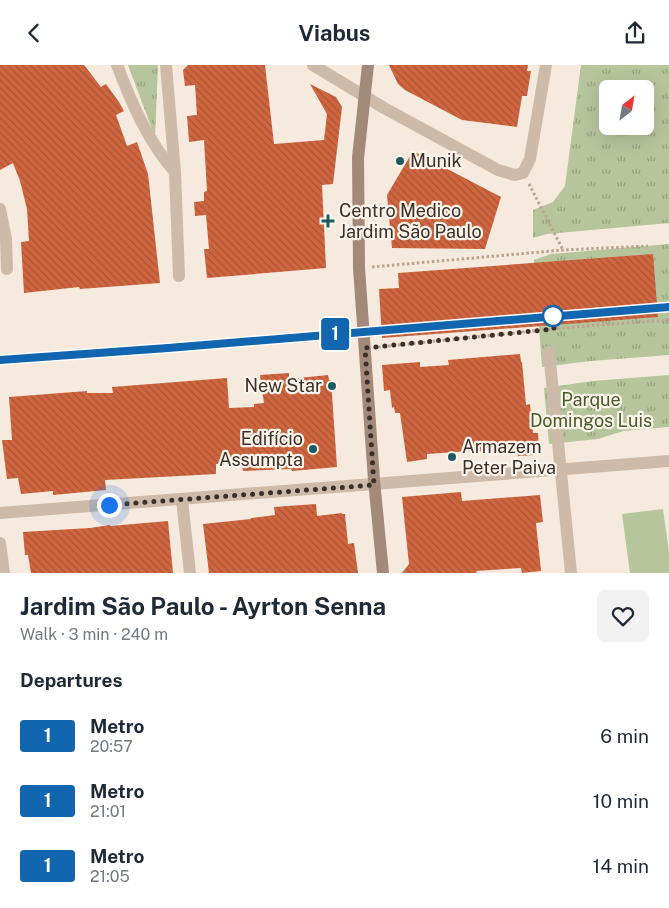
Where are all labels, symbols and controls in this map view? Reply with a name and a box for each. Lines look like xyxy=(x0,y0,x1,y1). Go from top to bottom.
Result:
icon: back xyxy=(20,19,48,47)
icon: share xyxy=(621,19,649,47)
text: Viabus xyxy=(299,20,370,46)
north arrow xyxy=(599,80,654,135)
map controls xyxy=(599,80,654,135)
place label: Munik xyxy=(410,150,462,171)
marker: Munik xyxy=(394,155,406,167)
place label: Centro Medico Jardim São Paulo xyxy=(339,200,482,242)
marker: Centro Medico Jardim São Paulo xyxy=(321,214,335,228)
unlabelled marker xyxy=(542,305,564,327)
line badge: 1 xyxy=(319,318,351,350)
text: 1 xyxy=(331,323,339,344)
place label: New Star xyxy=(244,375,322,396)
marker: New Star xyxy=(326,380,338,392)
park label: Parque Domingos Luis xyxy=(530,389,652,431)
place label: Edifício Assumpta xyxy=(219,428,303,470)
place label: Armazem Peter Paiva xyxy=(462,436,556,478)
marker: Edifício Assumpta xyxy=(307,443,319,455)
marker: Armazem Peter Paiva xyxy=(446,451,458,463)
your location xyxy=(97,493,122,518)
button: heart xyxy=(597,590,649,642)
text: Jardim São Paulo - Ayrton Senna xyxy=(20,592,386,620)
text: Walk · 3 min · 240 m xyxy=(20,625,168,644)
text: Departures xyxy=(20,669,123,691)
text: Metro xyxy=(90,715,144,737)
text: 1 xyxy=(44,725,51,746)
text: 6 min xyxy=(600,725,649,747)
text: 20:57 xyxy=(90,737,133,756)
text: Metro xyxy=(90,780,144,802)
text: 1 xyxy=(44,790,51,811)
text: 10 min xyxy=(593,790,649,812)
text: 21:01 xyxy=(90,802,126,821)
text: Metro xyxy=(90,845,144,867)
text: 1 xyxy=(44,855,51,876)
text: 14 min xyxy=(592,855,649,877)
text: 21:05 xyxy=(90,867,130,886)

